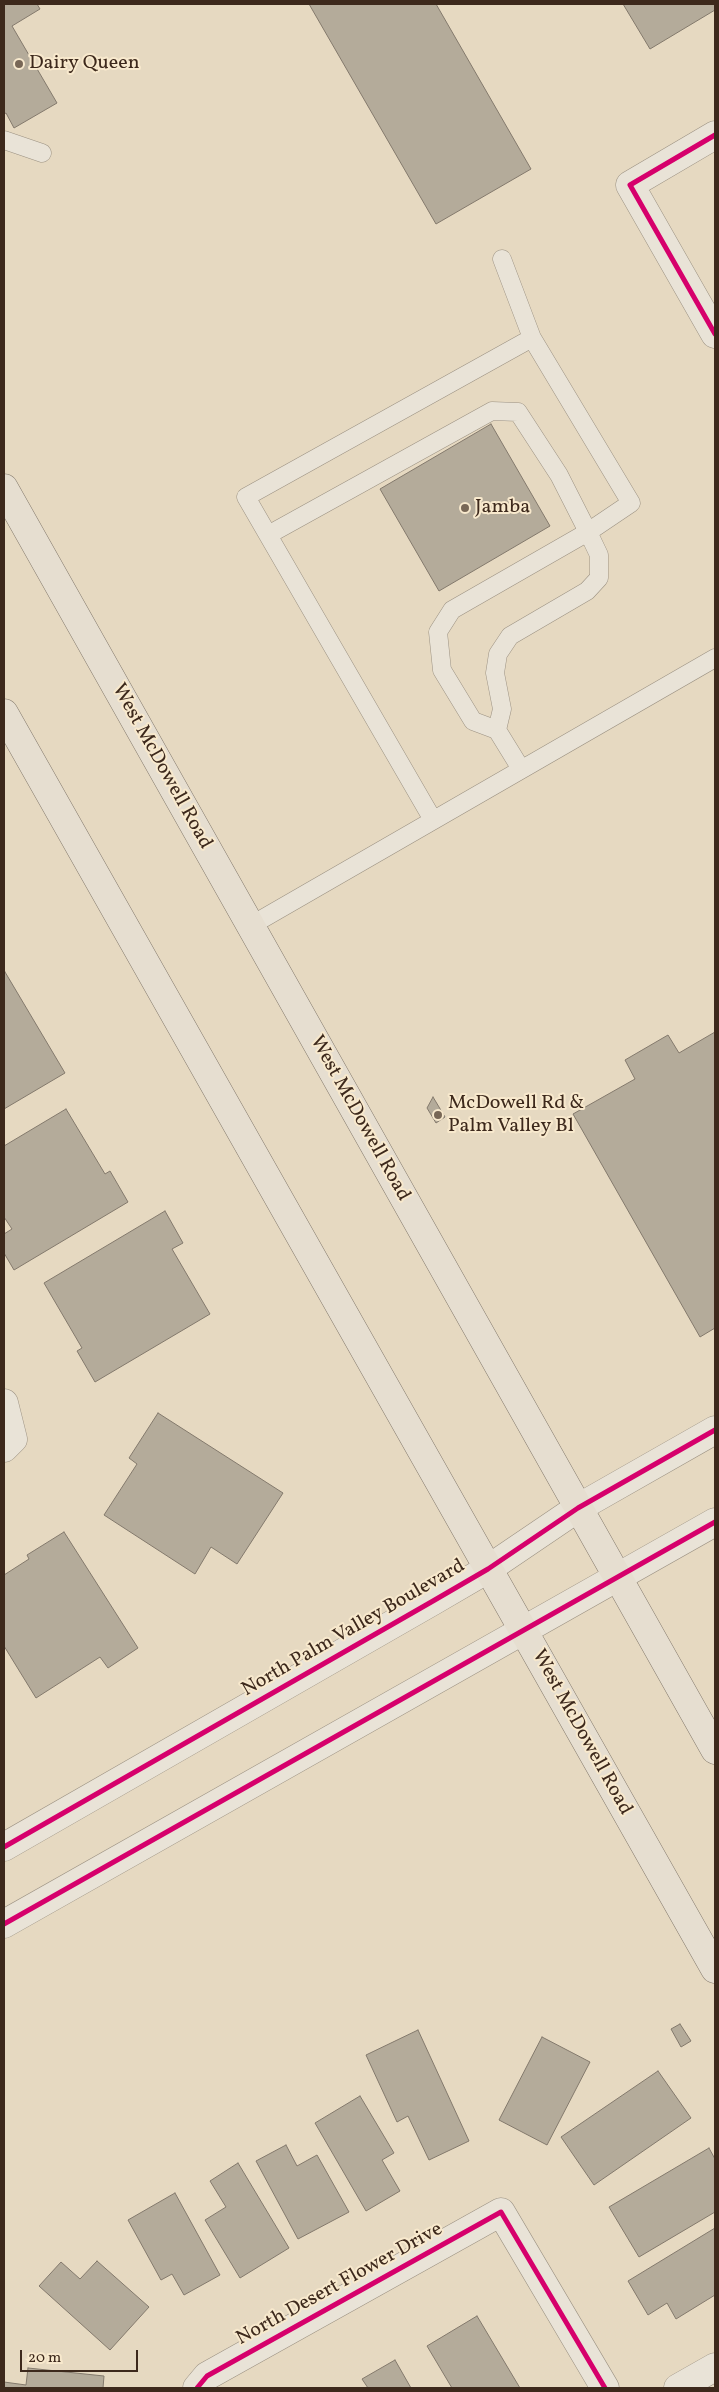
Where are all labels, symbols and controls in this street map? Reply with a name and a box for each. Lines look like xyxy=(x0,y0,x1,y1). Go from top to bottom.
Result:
place label: Dairy Queen xyxy=(29,52,140,76)
marker: Dairy Queen xyxy=(13,58,25,70)
place label: Jamba xyxy=(475,496,530,520)
marker: Jamba xyxy=(459,502,471,514)
street label: West McDowell Road xyxy=(106,680,216,854)
street label: West McDowell Road xyxy=(304,1032,414,1206)
place label: McDowell Rd & Palm Valley Bl xyxy=(448,1092,584,1139)
marker: McDowell Rd & Palm Valley Bl xyxy=(432,1109,444,1121)
street label: North Palm Valley Boulevard xyxy=(238,1555,470,1703)
street label: West McDowell Road xyxy=(526,1646,636,1820)
street label: North Desert Flower Drive xyxy=(233,2218,447,2352)
scale bar xyxy=(22,2340,140,2372)
text: 20 m xyxy=(28,2348,61,2369)

